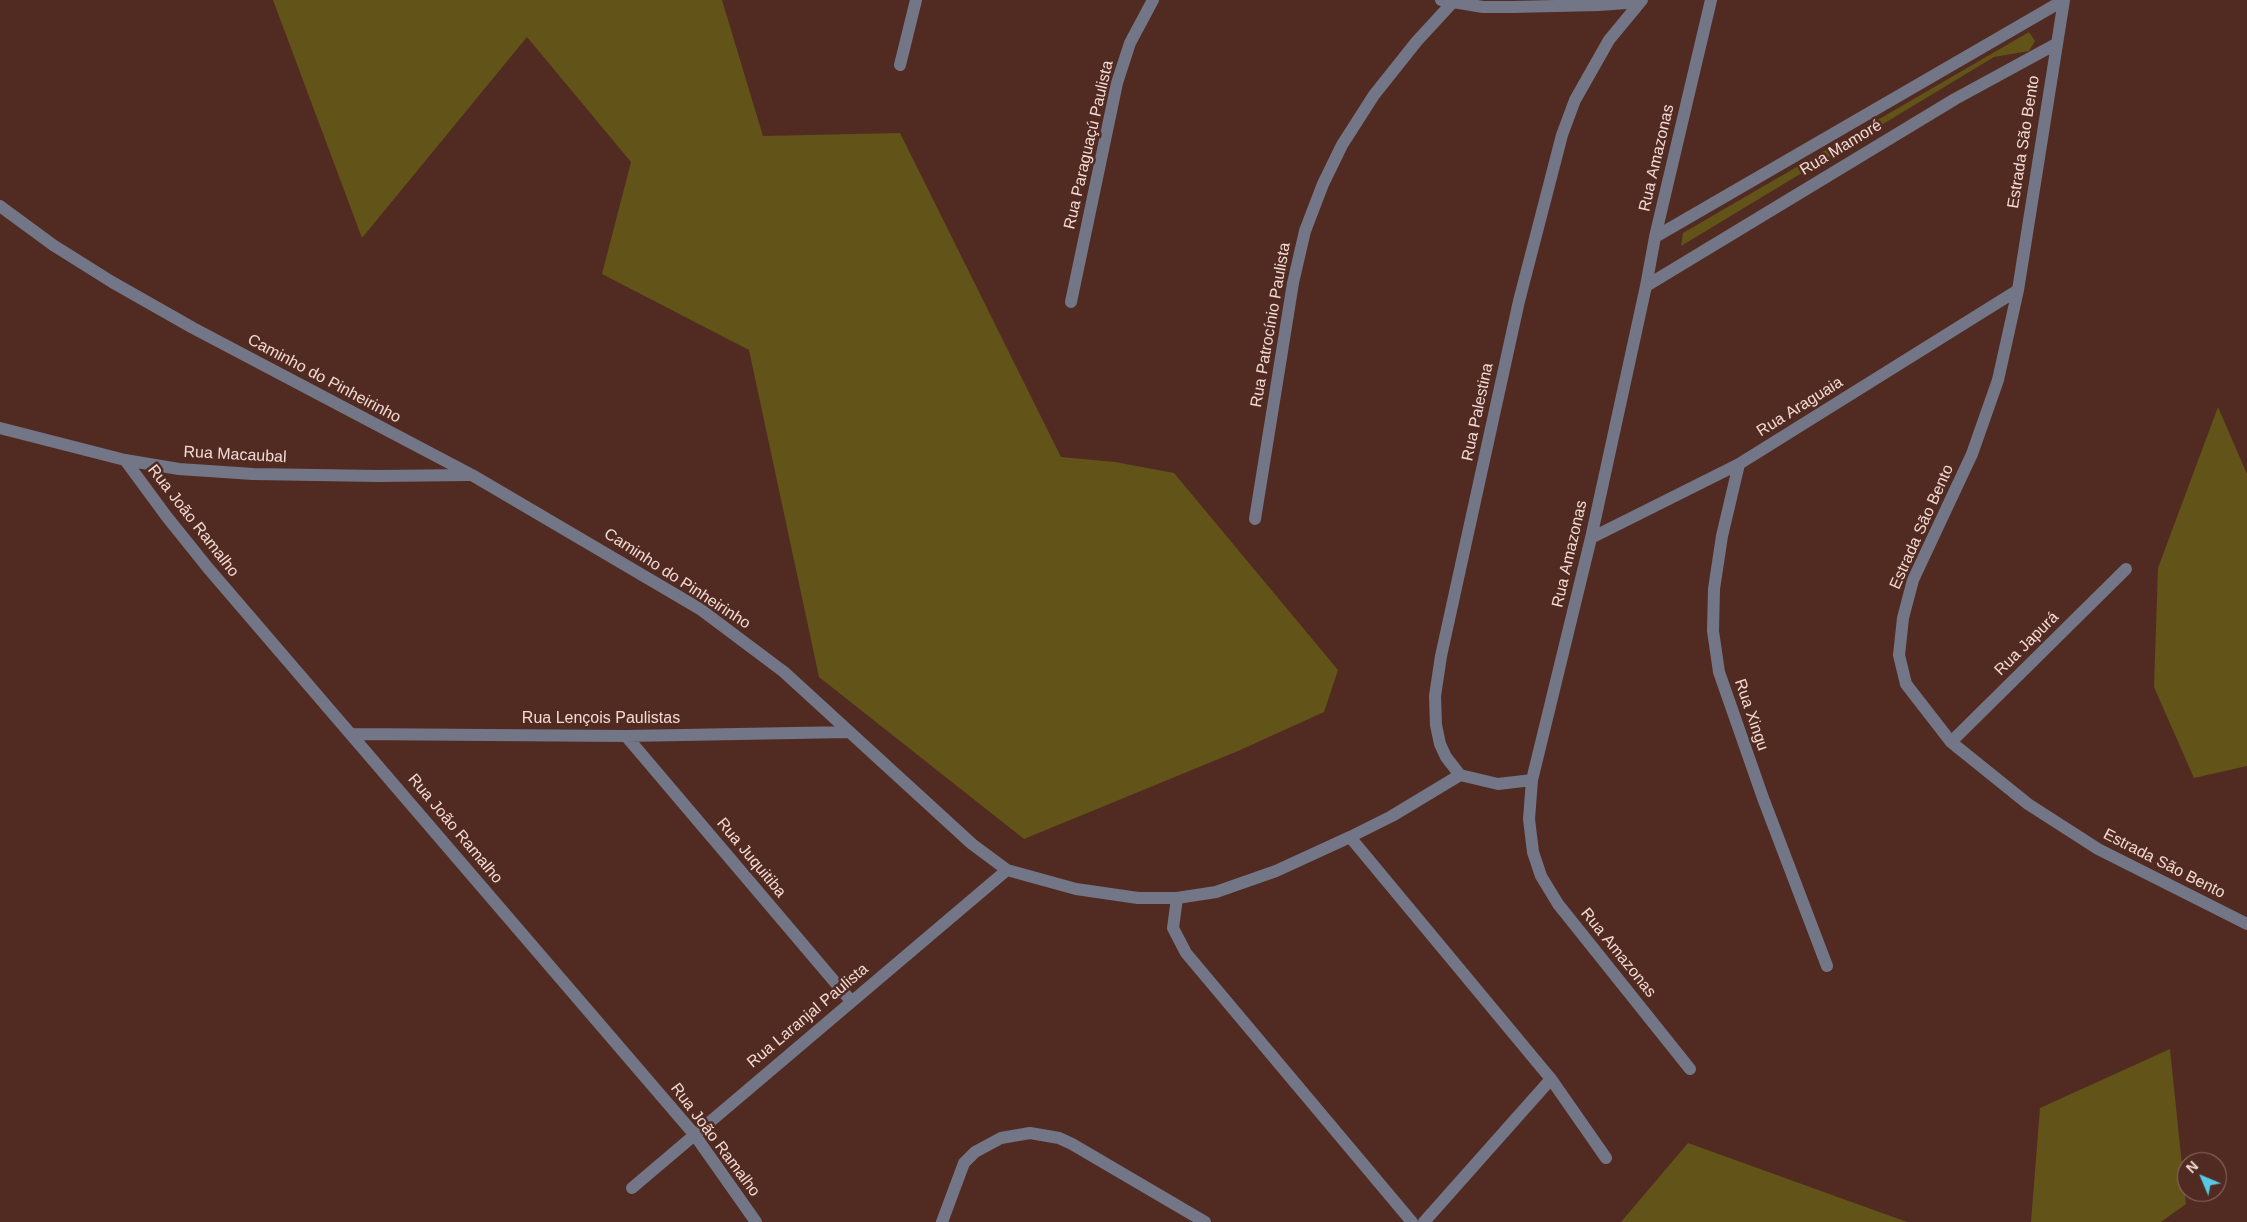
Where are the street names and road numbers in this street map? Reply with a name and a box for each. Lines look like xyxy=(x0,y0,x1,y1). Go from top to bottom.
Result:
street label: Rua Paraguaçú Paulista xyxy=(1060,59,1118,231)
street label: Estrada São Bento xyxy=(2004,74,2044,210)
street label: Rua Amazonas xyxy=(1635,103,1679,213)
street label: Rua Mamoré xyxy=(1796,116,1886,180)
street label: Rua Patrocínio Paulista xyxy=(1247,241,1295,409)
street label: Caminho do Pinheirinho xyxy=(244,330,404,428)
street label: Rua Palestina xyxy=(1458,361,1498,463)
street label: Rua Araguaia xyxy=(1753,373,1847,441)
street label: Rua Macaubal xyxy=(183,443,287,467)
street label: Rua João Ramalho xyxy=(143,461,243,581)
street label: Estrada São Bento xyxy=(1886,462,1958,592)
street label: Rua Amazonas xyxy=(1548,499,1592,609)
street label: Caminho do Pinheirinho xyxy=(600,524,754,634)
street label: Rua Japurá xyxy=(1991,608,2063,680)
street label: Rua Xingu xyxy=(1730,677,1772,753)
street label: Rua Lençois Paulistas xyxy=(522,709,680,729)
street label: Rua João Ramalho xyxy=(404,770,506,888)
street label: Rua Juquitiba xyxy=(712,814,790,902)
street label: Estrada São Bento xyxy=(2100,825,2228,903)
street label: Rua Amazonas xyxy=(1576,904,1660,1002)
street label: Rua Laranjal Paulista xyxy=(744,960,872,1072)
street label: Rua João Ramalho xyxy=(666,1080,764,1200)

